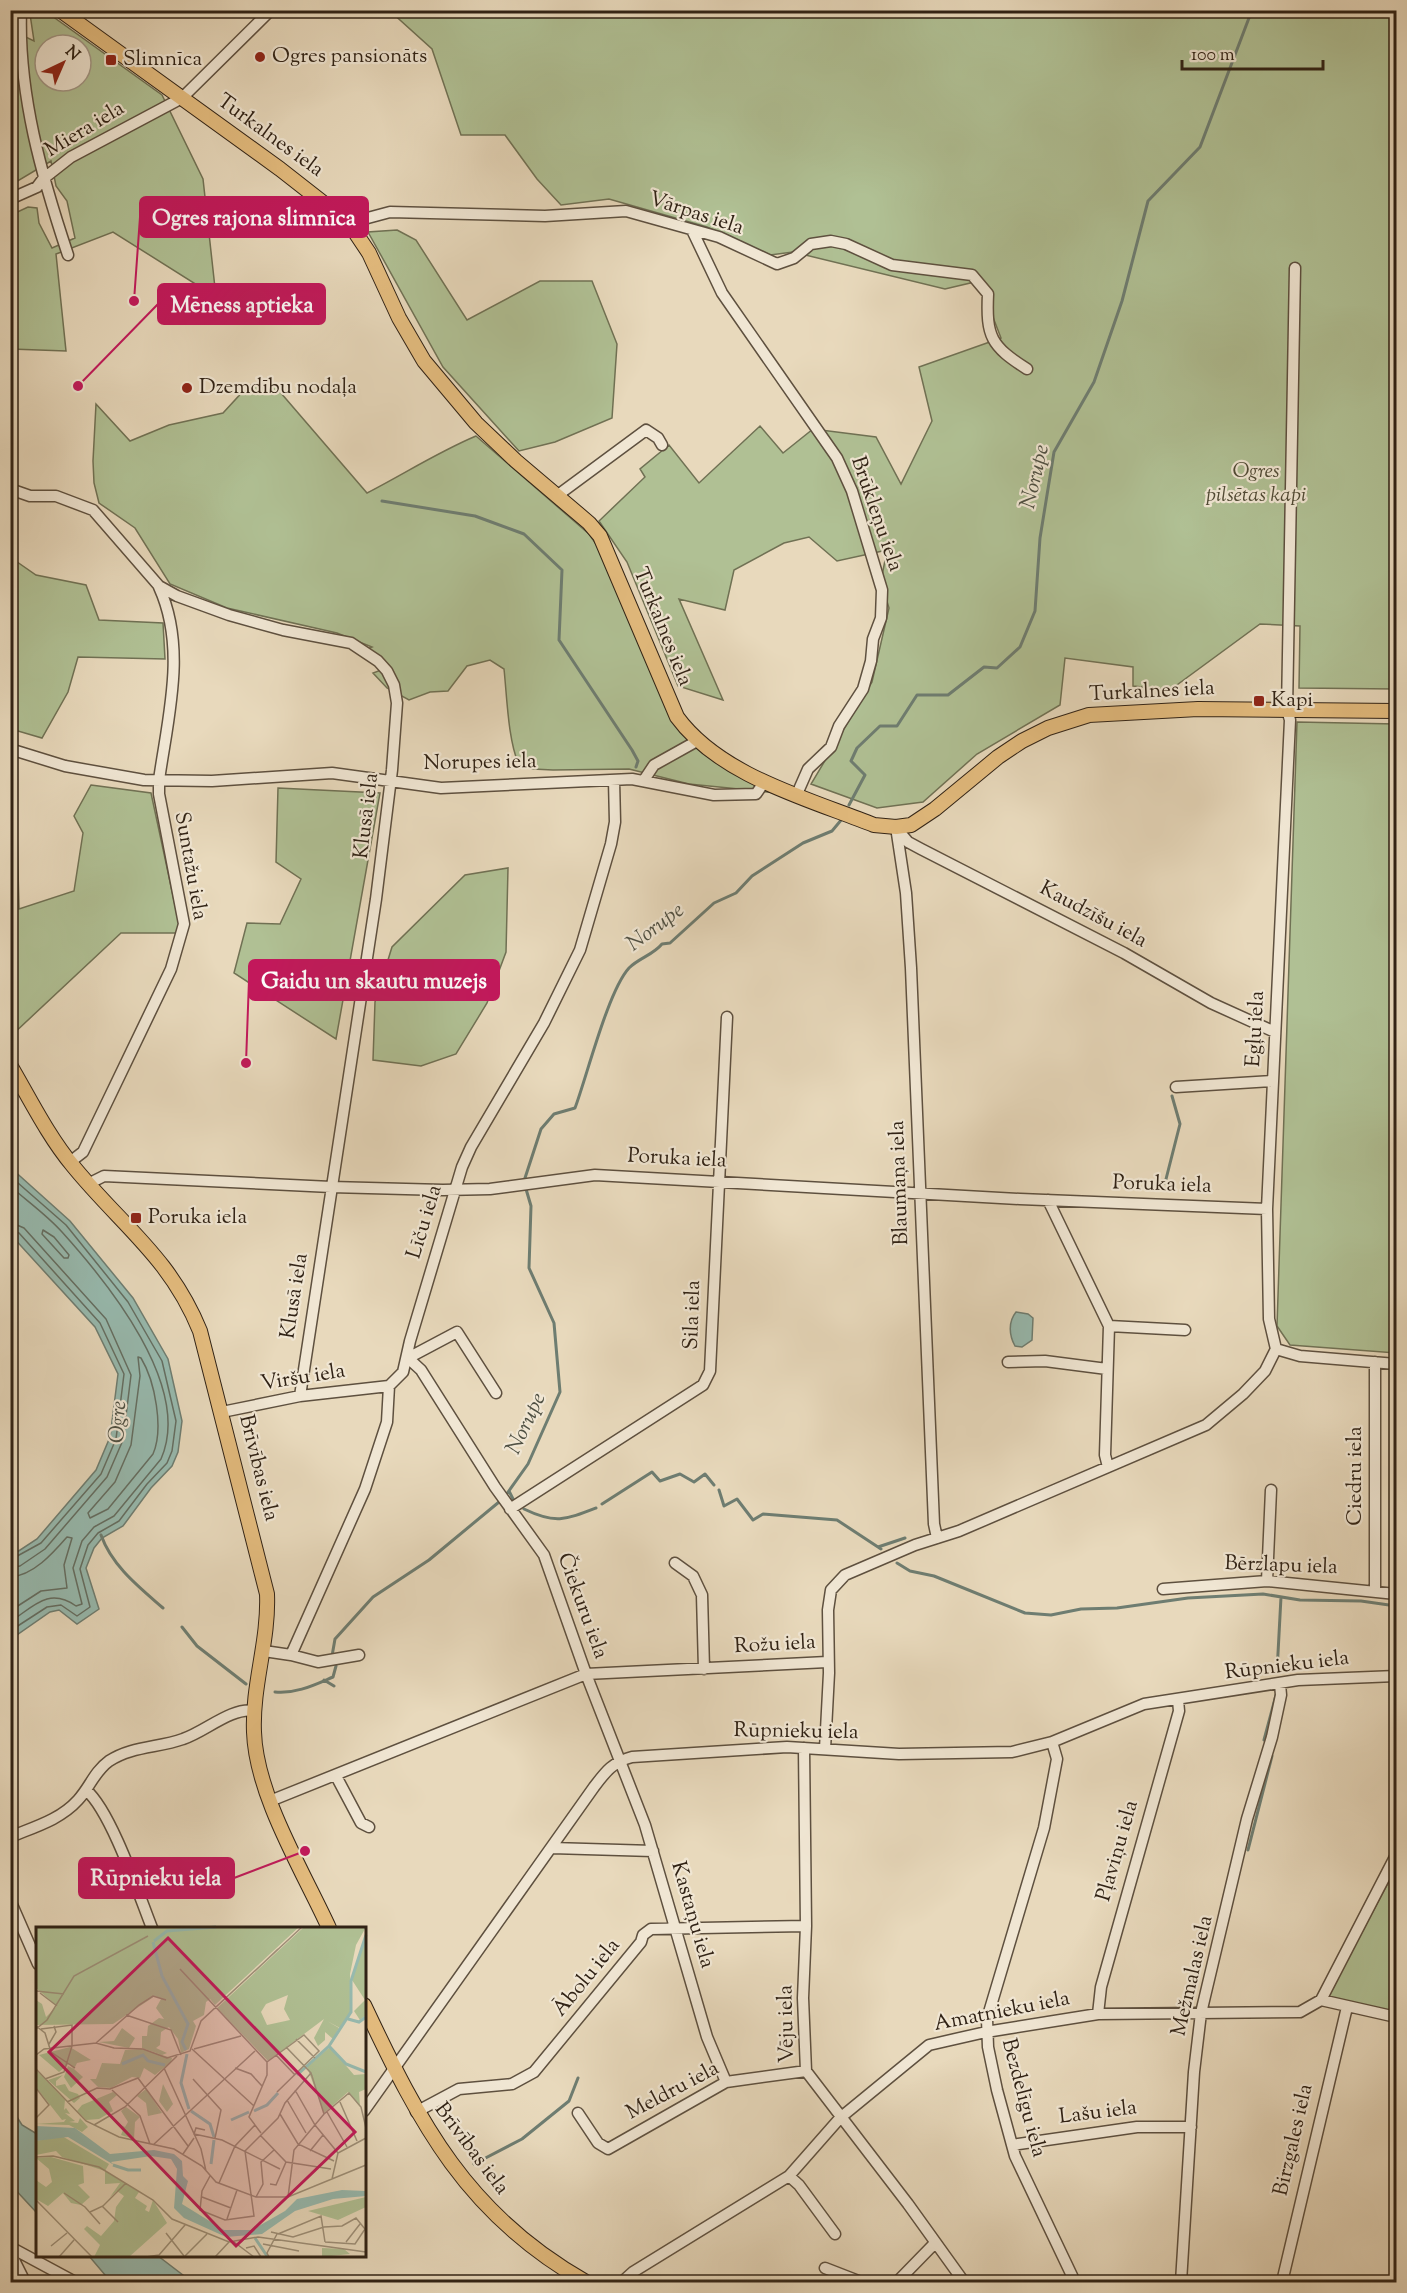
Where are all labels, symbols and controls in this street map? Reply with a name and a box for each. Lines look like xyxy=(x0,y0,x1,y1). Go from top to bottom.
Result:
north arrow xyxy=(33,33,93,93)
scale bar xyxy=(1182,33,1323,71)
text: N xyxy=(59,41,84,67)
place label: Ogres pansionāts xyxy=(272,42,427,72)
text: 100 m xyxy=(1191,43,1235,69)
place label: Slimnīca xyxy=(123,45,202,75)
marker: Ogres pansionāts xyxy=(253,50,267,64)
marker: Slimnīca xyxy=(104,53,118,67)
street label: Turkalnes iela xyxy=(210,87,330,185)
street label: Miera iela xyxy=(40,94,131,166)
street label: Vārpas iela xyxy=(645,185,748,244)
callout: Ogres rajona slimnīca xyxy=(140,197,368,237)
text: Ogres rajona slimnīca xyxy=(152,204,357,236)
callout: Mēness aptieka xyxy=(158,284,325,324)
text: Mēness aptieka xyxy=(170,291,314,323)
place label: Dzemdību nodaļa xyxy=(199,373,357,403)
marker: Dzemdību nodaļa xyxy=(180,381,194,395)
water label: Norupe xyxy=(1013,442,1059,512)
street label: Brūkleņu iela xyxy=(842,452,910,576)
park label: Ogres pilsētas kapi xyxy=(1206,457,1306,511)
street label: Turkalnes iela xyxy=(625,563,700,691)
street label: Turkalnes iela xyxy=(1089,674,1216,710)
place label: Kapi xyxy=(1271,686,1313,716)
marker: Kapi xyxy=(1252,694,1266,708)
street label: Norupes iela xyxy=(423,747,537,779)
street label: Klusā iela xyxy=(347,771,387,861)
street label: Suntažu iela xyxy=(166,810,214,923)
street label: Kaudzīšu iela xyxy=(1034,874,1153,956)
water label: Norupe xyxy=(620,896,692,960)
callout: Gaidu un skautu muzejs xyxy=(249,960,499,1000)
text: Gaidu un skautu muzejs xyxy=(261,967,487,999)
street label: Egļu iela xyxy=(1239,990,1273,1068)
street label: Blaumaņa iela xyxy=(883,1120,917,1246)
street label: Poruka iela xyxy=(627,1141,728,1177)
street label: Poruka iela xyxy=(1112,1168,1212,1202)
street label: Līču iela xyxy=(400,1181,450,1263)
place label: Poruka iela xyxy=(148,1203,247,1233)
marker: Poruka iela xyxy=(129,1211,143,1225)
street label: Klusā iela xyxy=(273,1251,317,1341)
street label: Sila iela xyxy=(677,1279,709,1350)
street label: Viršu iela xyxy=(259,1356,348,1399)
water label: Norupe xyxy=(499,1388,555,1460)
water label: Ogre xyxy=(102,1400,136,1444)
street label: Brīvības iela xyxy=(230,1412,286,1525)
street label: Ciedru iela xyxy=(1341,1426,1371,1526)
street label: Čiekuru iela xyxy=(549,1549,615,1664)
street label: Bērzlapu iela xyxy=(1224,1549,1339,1583)
street label: Rožu iela xyxy=(733,1628,817,1662)
street label: Rūpnieku iela xyxy=(1223,1643,1351,1688)
street label: Rūpnieku iela xyxy=(733,1716,859,1748)
street label: Pļaviņu iela xyxy=(1089,1797,1147,1905)
callout: Rūpnieku iela xyxy=(79,1858,234,1898)
street label: Kastaņu iela xyxy=(662,1858,722,1972)
text: Rūpnieku iela xyxy=(91,1864,222,1896)
street label: Mežmalas iela xyxy=(1165,1912,1222,2039)
inset map xyxy=(36,1927,366,2257)
street label: Ābolu iela xyxy=(546,1932,628,2024)
street label: Vēju iela xyxy=(771,1984,803,2063)
street label: Amatnieku iela xyxy=(932,1984,1073,2040)
street label: Bezdelīgu iela xyxy=(993,2035,1053,2161)
street label: Meldru iela xyxy=(621,2054,725,2128)
street label: Birzgales iela xyxy=(1267,2081,1322,2199)
street label: Lašu iela xyxy=(1057,2093,1139,2133)
street label: Brīvības iela xyxy=(426,2097,516,2202)

